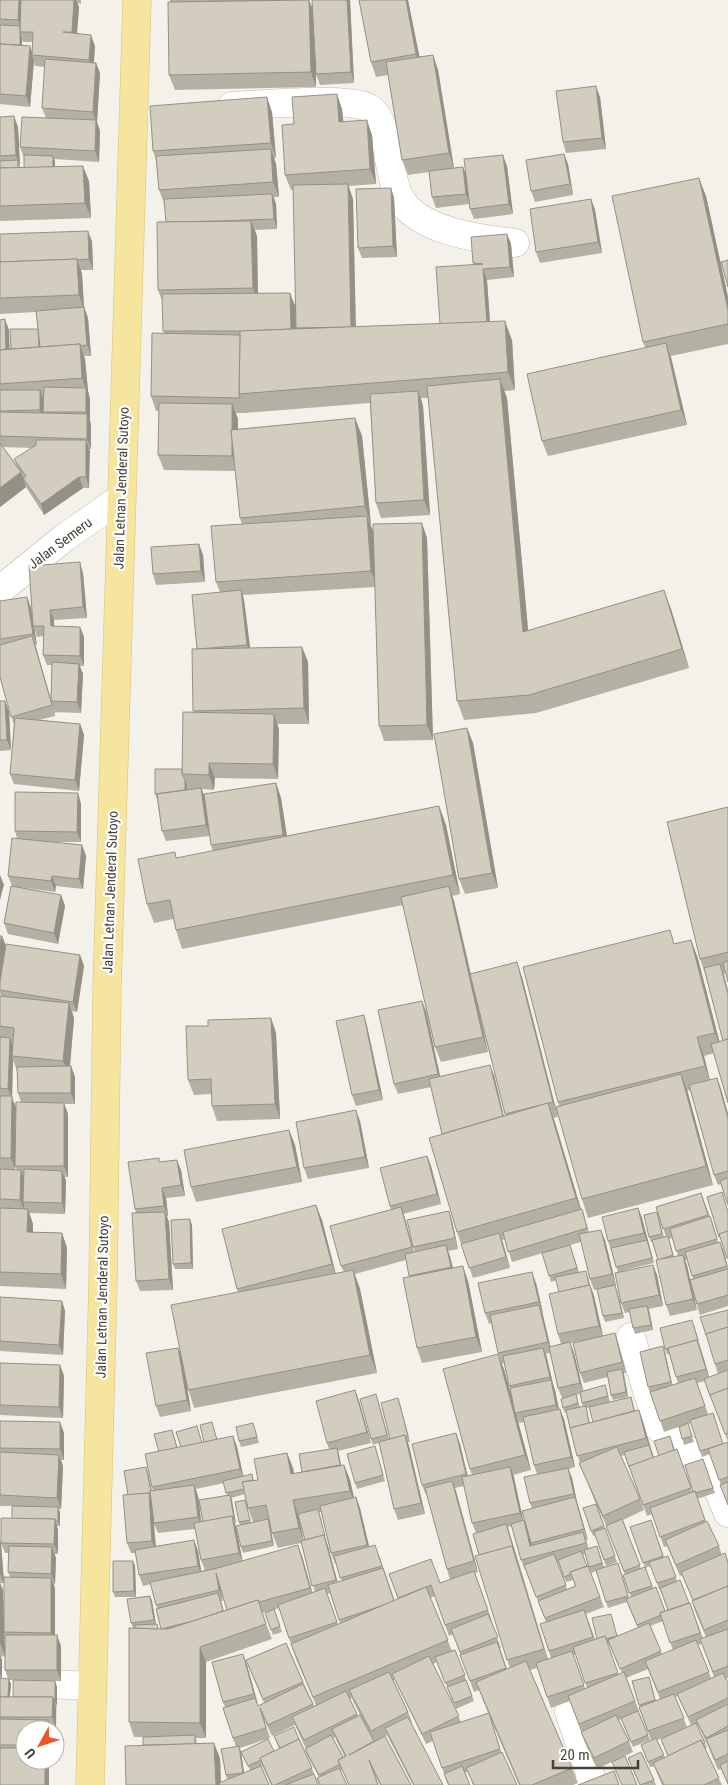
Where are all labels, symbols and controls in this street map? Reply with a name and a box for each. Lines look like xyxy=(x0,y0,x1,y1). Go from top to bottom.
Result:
street label: Jalan Letnan Jenderal Sutoyo xyxy=(110,406,132,570)
street label: Jalan Semeru xyxy=(25,514,95,572)
street label: Jalan Letnan Jenderal Sutoyo xyxy=(99,810,121,974)
street label: Jalan Letnan Jenderal Sutoyo xyxy=(93,1216,111,1378)
north arrow xyxy=(15,1720,65,1770)
scale bar xyxy=(553,1738,638,1770)
text: U xyxy=(21,1745,39,1762)
text: 20 m xyxy=(560,1746,590,1764)

